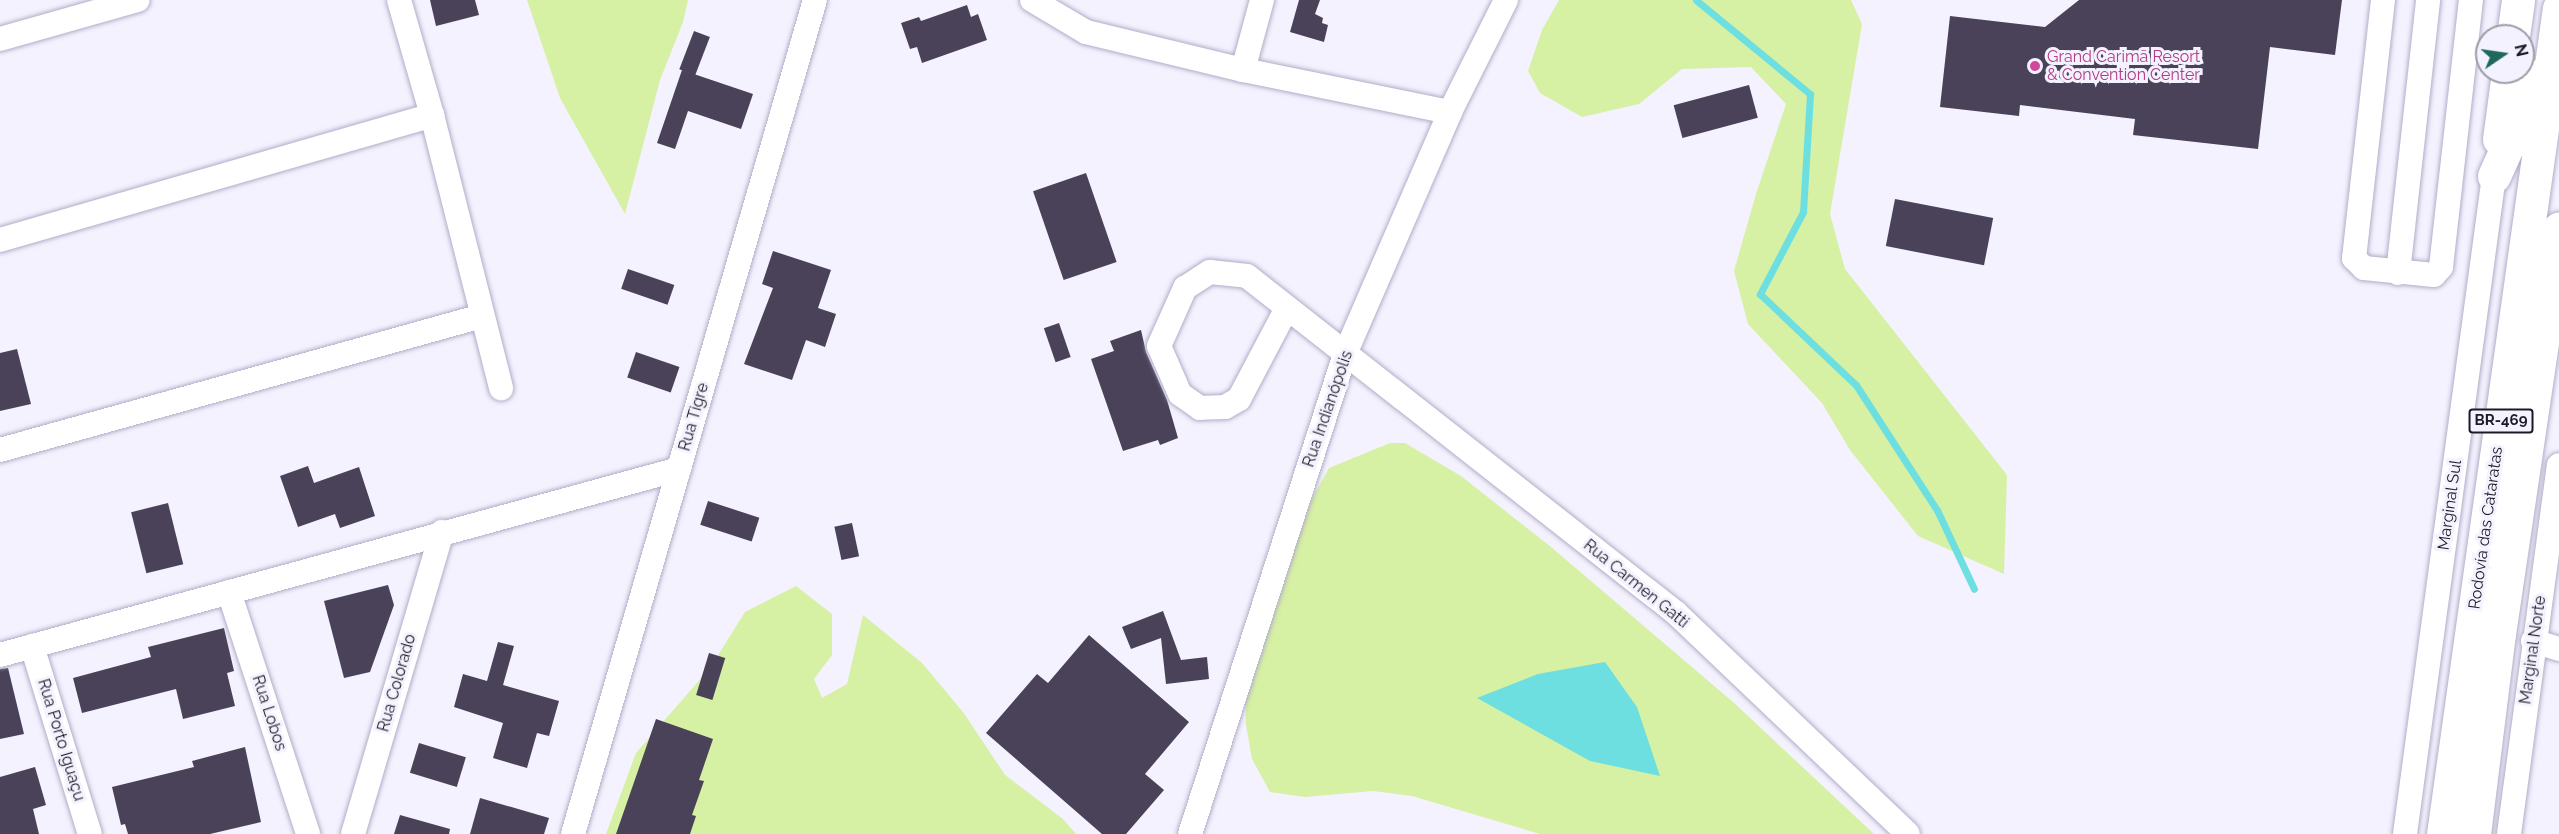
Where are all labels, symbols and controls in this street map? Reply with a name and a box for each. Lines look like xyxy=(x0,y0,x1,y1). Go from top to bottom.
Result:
north arrow xyxy=(2475,24,2535,84)
text: N xyxy=(2510,42,2532,58)
place label: Grand Carimã Resort & Convention Center xyxy=(2047,47,2200,85)
marker: Grand Carimã Resort & Convention Center xyxy=(2028,59,2042,73)
street label: Rua Indianópolis xyxy=(1299,348,1357,470)
street label: Rua Tigre xyxy=(675,380,713,454)
road number: BR-469 xyxy=(2468,409,2534,433)
street label: Rodovía das Cataratas xyxy=(2465,445,2507,611)
street label: Marginal Sul xyxy=(2434,458,2466,552)
street label: Rua Carmen Gatti xyxy=(1580,536,1692,632)
street label: Marginal Norte xyxy=(2516,594,2550,706)
street label: Rua Colorado xyxy=(374,632,420,734)
street label: Rua Lobos xyxy=(248,673,290,753)
street label: Rua Porto Iguaçu xyxy=(33,677,89,803)

